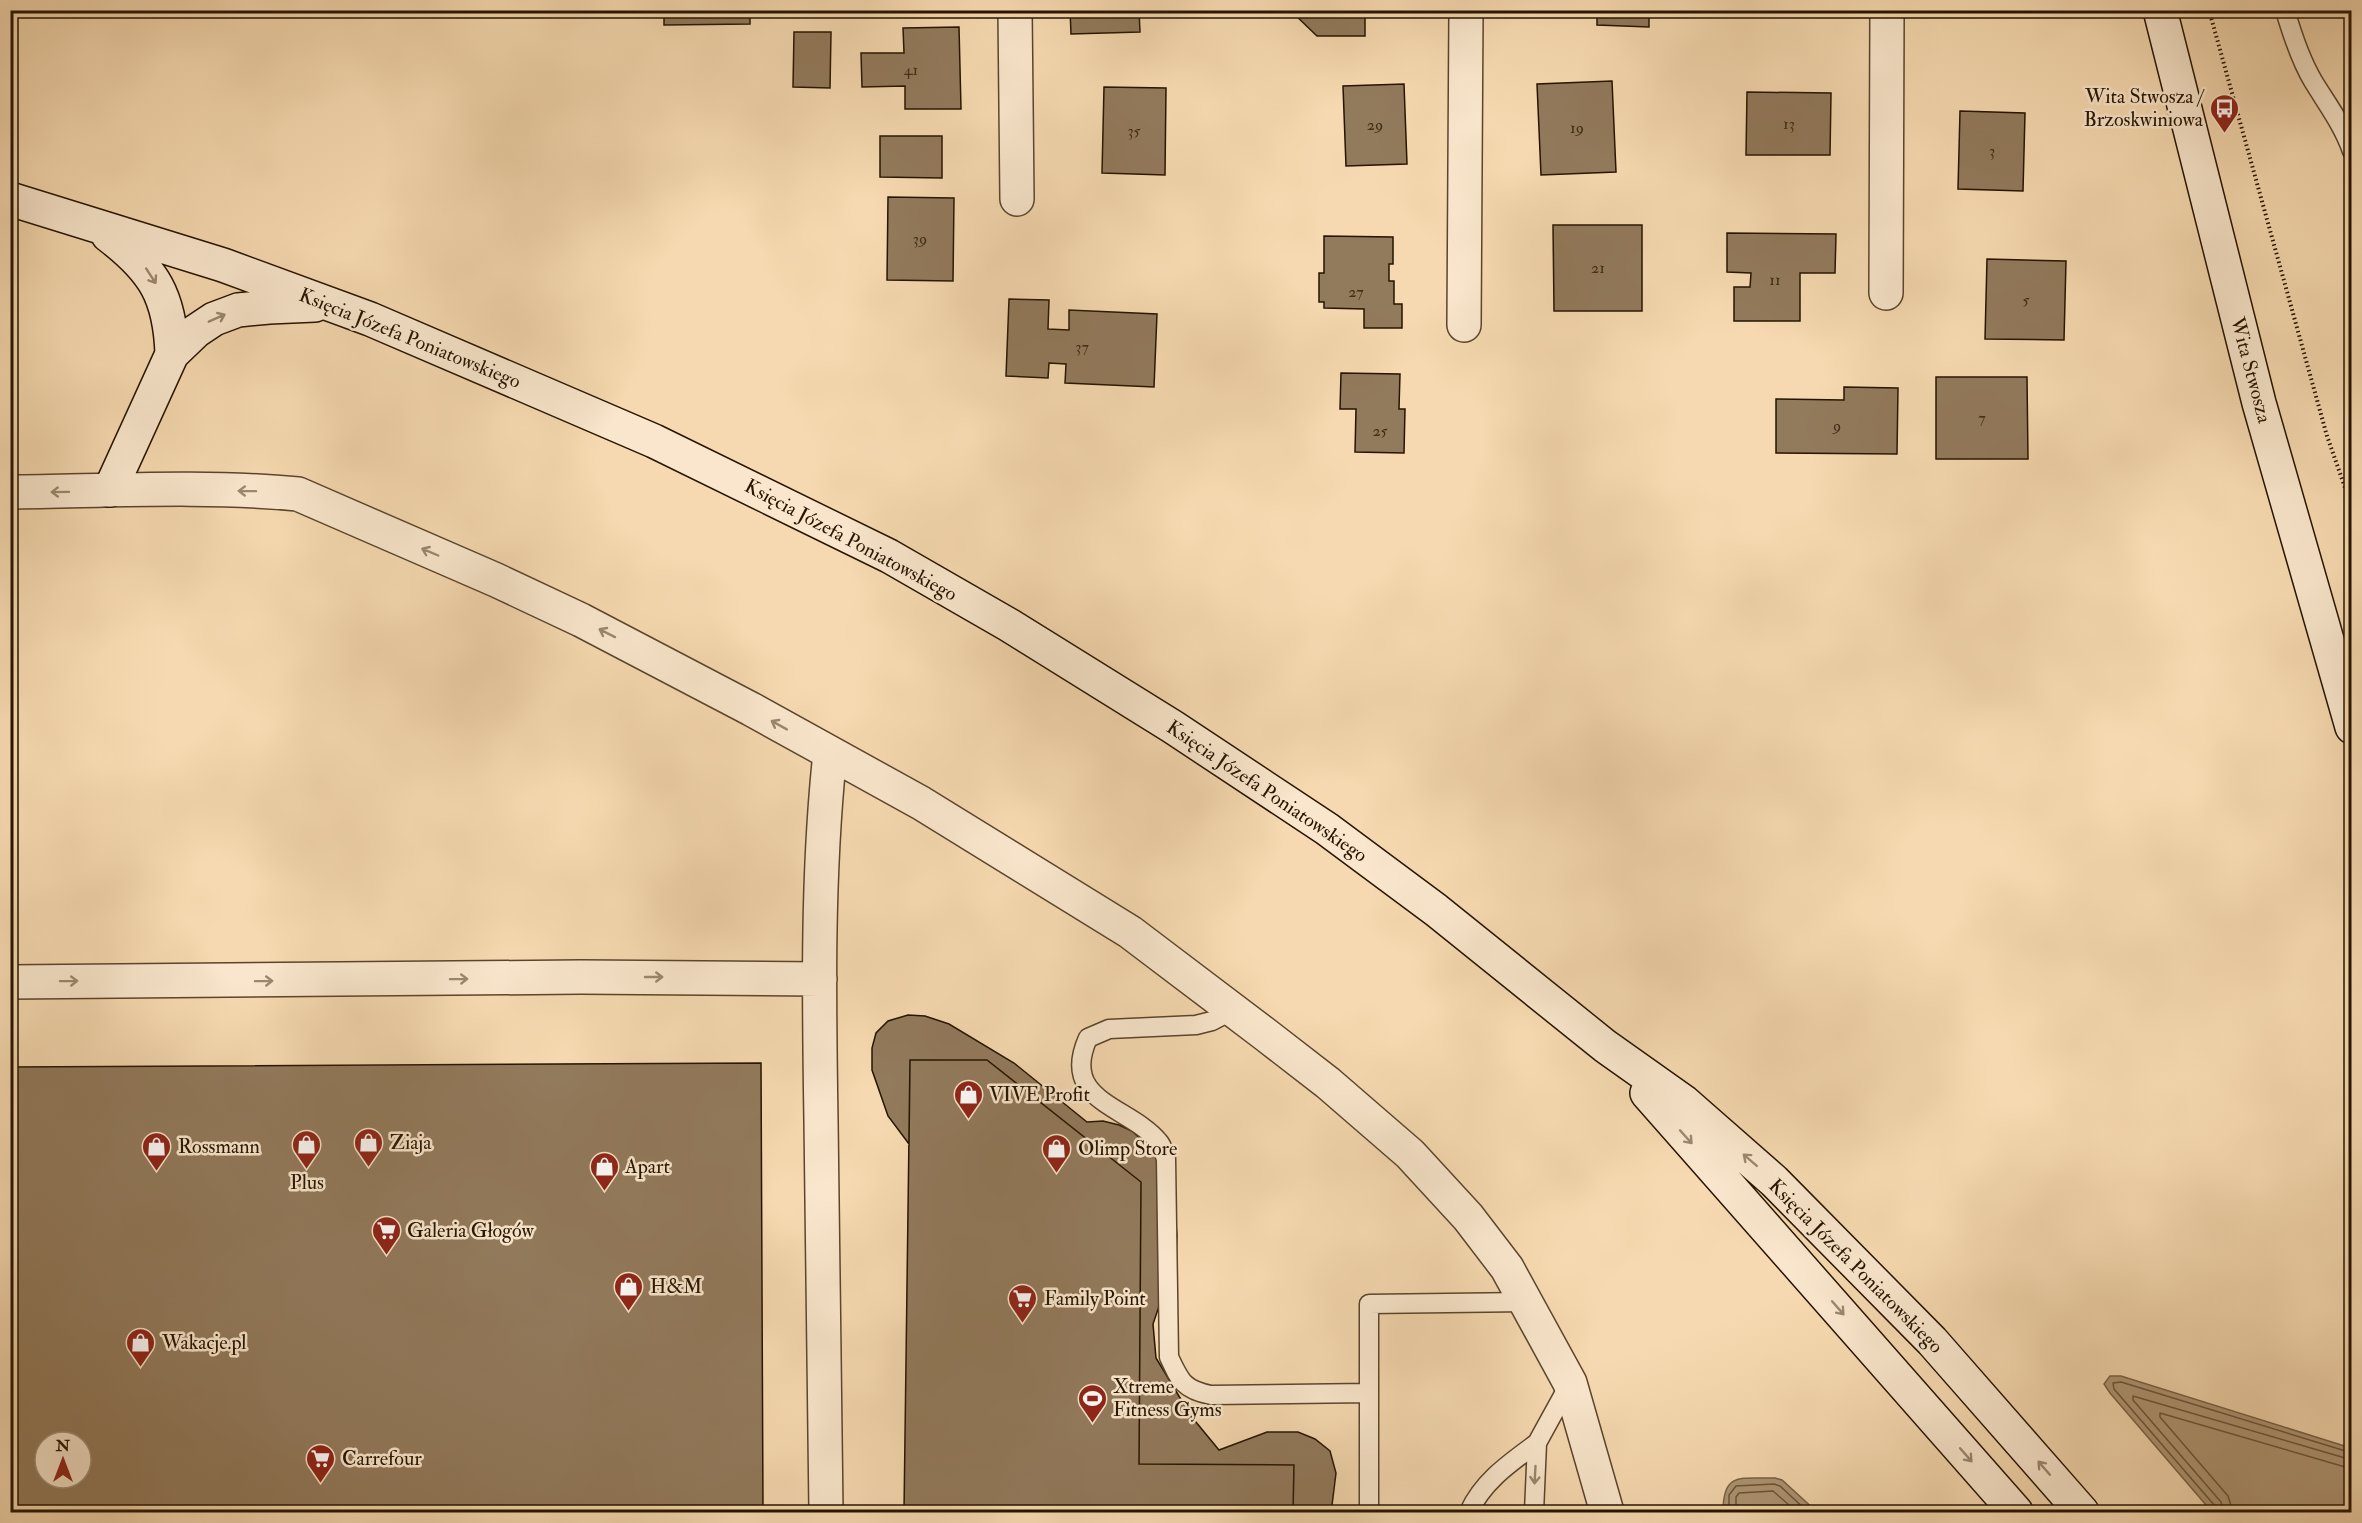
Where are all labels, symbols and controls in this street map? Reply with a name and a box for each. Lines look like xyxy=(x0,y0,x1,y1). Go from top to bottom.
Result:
house number: 41 xyxy=(904,60,918,80)
place label: Wita Stwosza / Brzoskwiniowa xyxy=(2084,84,2205,132)
bus stop icon: Wita Stwosza / Brzoskwiniowa xyxy=(2208,92,2240,134)
house number: 13 xyxy=(1783,114,1795,134)
house number: 29 xyxy=(1367,115,1383,135)
house number: 19 xyxy=(1570,118,1584,138)
house number: 35 xyxy=(1127,121,1141,141)
house number: 3 xyxy=(1989,141,1995,161)
house number: 39 xyxy=(913,229,927,249)
house number: 21 xyxy=(1591,258,1605,278)
one-way arrow xyxy=(144,268,157,285)
house number: 11 xyxy=(1769,270,1781,290)
street label: Księcia Józefa Poniatowskiego xyxy=(295,282,525,394)
house number: 27 xyxy=(1348,282,1364,302)
house number: 5 xyxy=(2022,290,2030,310)
one-way arrow xyxy=(208,312,226,324)
street label: Wita Stwosza xyxy=(2225,313,2277,426)
house number: 37 xyxy=(1075,337,1089,357)
house number: 7 xyxy=(1978,408,1986,428)
house number: 9 xyxy=(1832,416,1841,436)
house number: 25 xyxy=(1372,421,1388,441)
street label: Księcia Józefa Poniatowskiego xyxy=(741,473,961,607)
one-way arrow xyxy=(237,485,257,496)
one-way arrow xyxy=(51,486,71,497)
one-way arrow xyxy=(421,546,439,557)
one-way arrow xyxy=(598,627,616,639)
street label: Księcia Józefa Poniatowskiego xyxy=(1162,714,1372,868)
one-way arrow xyxy=(771,718,788,730)
one-way arrow xyxy=(643,971,663,983)
one-way arrow xyxy=(448,973,468,985)
one-way arrow xyxy=(58,975,78,987)
one-way arrow xyxy=(253,975,273,987)
shop icon: VIVE Profit xyxy=(952,1078,984,1120)
place label: VIVE Profit xyxy=(989,1082,1090,1107)
shop icon: Ziaja xyxy=(353,1126,385,1168)
shop icon: Plus xyxy=(291,1128,323,1170)
one-way arrow xyxy=(1679,1129,1693,1144)
shop icon: Rossmann xyxy=(141,1130,173,1172)
place label: Ziaja xyxy=(390,1130,432,1155)
shop icon: Olimp Store xyxy=(1041,1132,1073,1174)
place label: Rossmann xyxy=(178,1134,260,1159)
place label: Olimp Store xyxy=(1078,1136,1177,1162)
shop icon: Apart xyxy=(588,1150,620,1192)
one-way arrow xyxy=(1743,1153,1758,1167)
place label: Apart xyxy=(624,1154,670,1180)
place label: Plus xyxy=(290,1170,324,1195)
street label: Księcia Józefa Poniatowskiego xyxy=(1763,1173,1949,1359)
supermarket icon: Galeria Głogów xyxy=(370,1214,402,1256)
place label: Galeria Głogów xyxy=(407,1218,534,1243)
shop icon: H&M xyxy=(613,1270,645,1312)
place label: H&M xyxy=(650,1274,702,1299)
supermarket icon: Family Point xyxy=(1007,1282,1039,1324)
place label: Family Point xyxy=(1044,1286,1146,1311)
one-way arrow xyxy=(1831,1301,1845,1316)
shop icon: Wakacje.pl xyxy=(125,1326,157,1368)
place label: Wakacje.pl xyxy=(161,1330,246,1356)
place label: Xtreme Fitness Gyms xyxy=(1113,1374,1222,1422)
sports icon: Xtreme Fitness Gyms xyxy=(1076,1382,1108,1424)
north arrow xyxy=(33,1430,93,1490)
text: N xyxy=(55,1436,71,1456)
supermarket icon: Carrefour xyxy=(305,1442,337,1484)
place label: Carrefour xyxy=(342,1446,422,1471)
one-way arrow xyxy=(1959,1447,1973,1462)
one-way arrow xyxy=(2037,1461,2051,1476)
one-way arrow xyxy=(1530,1464,1541,1484)

